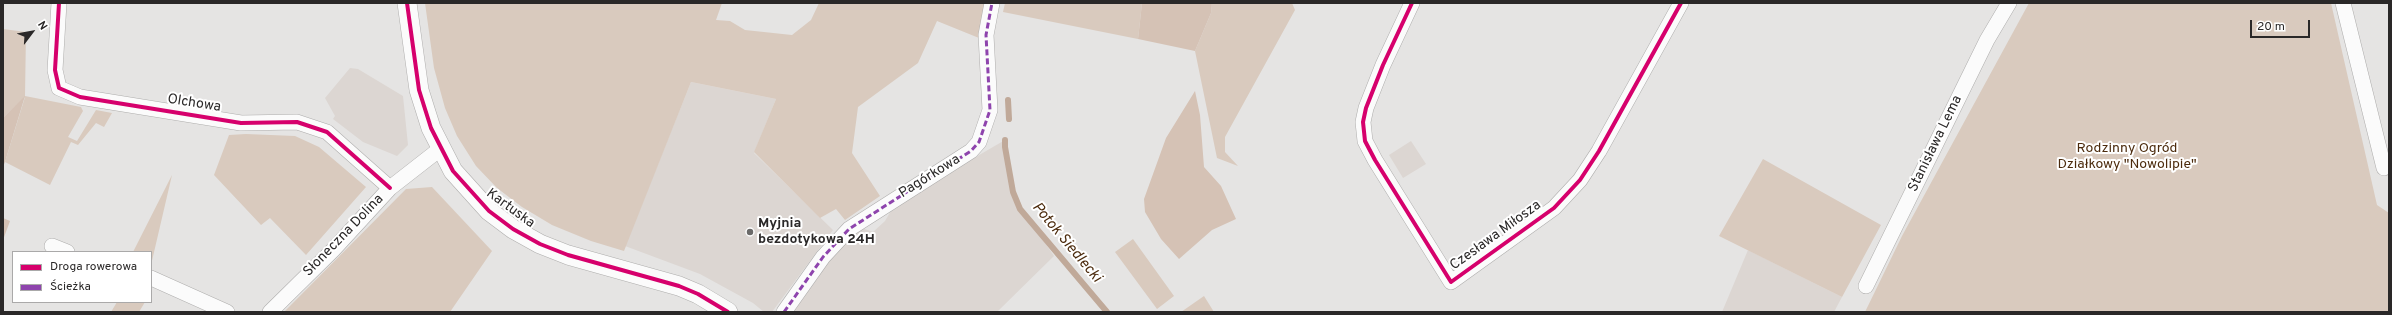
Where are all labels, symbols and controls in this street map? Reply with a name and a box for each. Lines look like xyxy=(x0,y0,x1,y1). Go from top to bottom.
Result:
north arrow xyxy=(12,12,52,52)
scale bar xyxy=(2252,12,2312,38)
text: N xyxy=(34,19,50,33)
text: 20 m xyxy=(2257,19,2285,35)
street label: Olchowa xyxy=(166,91,222,117)
street label: Stanisława Lema xyxy=(1905,93,1967,195)
park label: Rodzinny Ogród Działkowy "Nowolipie" xyxy=(2057,141,2197,174)
street label: Pagórkowa xyxy=(896,152,964,202)
street label: Kartuska xyxy=(482,186,538,232)
street label: Słoneczna Dolina xyxy=(300,191,388,281)
street label: Czesława Miłosza xyxy=(1447,197,1545,275)
water label: Potok Siedlecki xyxy=(1027,199,1105,287)
place label: Myjnia bezdotykowa 24H xyxy=(758,216,875,248)
marker: Myjnia bezdotykowa 24H xyxy=(745,227,755,237)
legend xyxy=(12,251,152,303)
text: Droga rowerowa xyxy=(50,259,137,275)
text: Ścieżka xyxy=(50,279,91,295)

